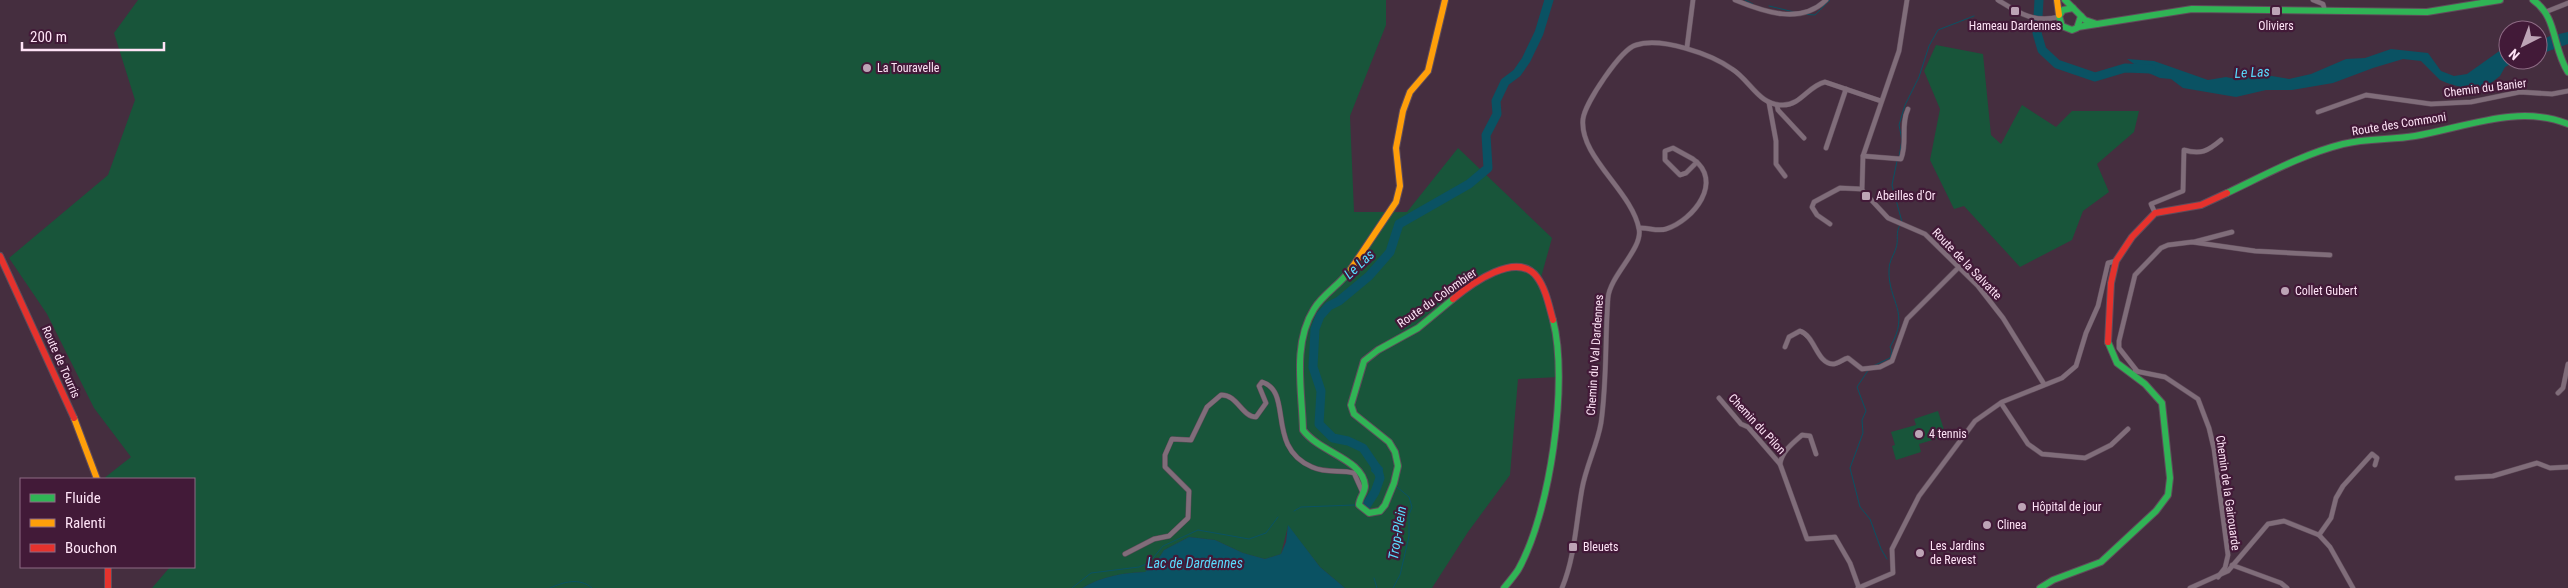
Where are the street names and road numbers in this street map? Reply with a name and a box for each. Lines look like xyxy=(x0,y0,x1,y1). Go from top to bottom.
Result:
street label: Chemin du Banier xyxy=(2443,76,2527,100)
street label: Route des Commoni xyxy=(2351,110,2447,138)
street label: Route de la Salvatte xyxy=(1929,225,2005,303)
street label: Route du Colombier xyxy=(1395,265,1479,330)
street label: Chemin du Val Dardennes xyxy=(1584,294,1606,416)
street label: Route de Tourris xyxy=(39,324,83,400)
street label: Chemin du Pilon xyxy=(1726,391,1789,457)
street label: Chemin de la Gairouarde xyxy=(2213,435,2243,552)

